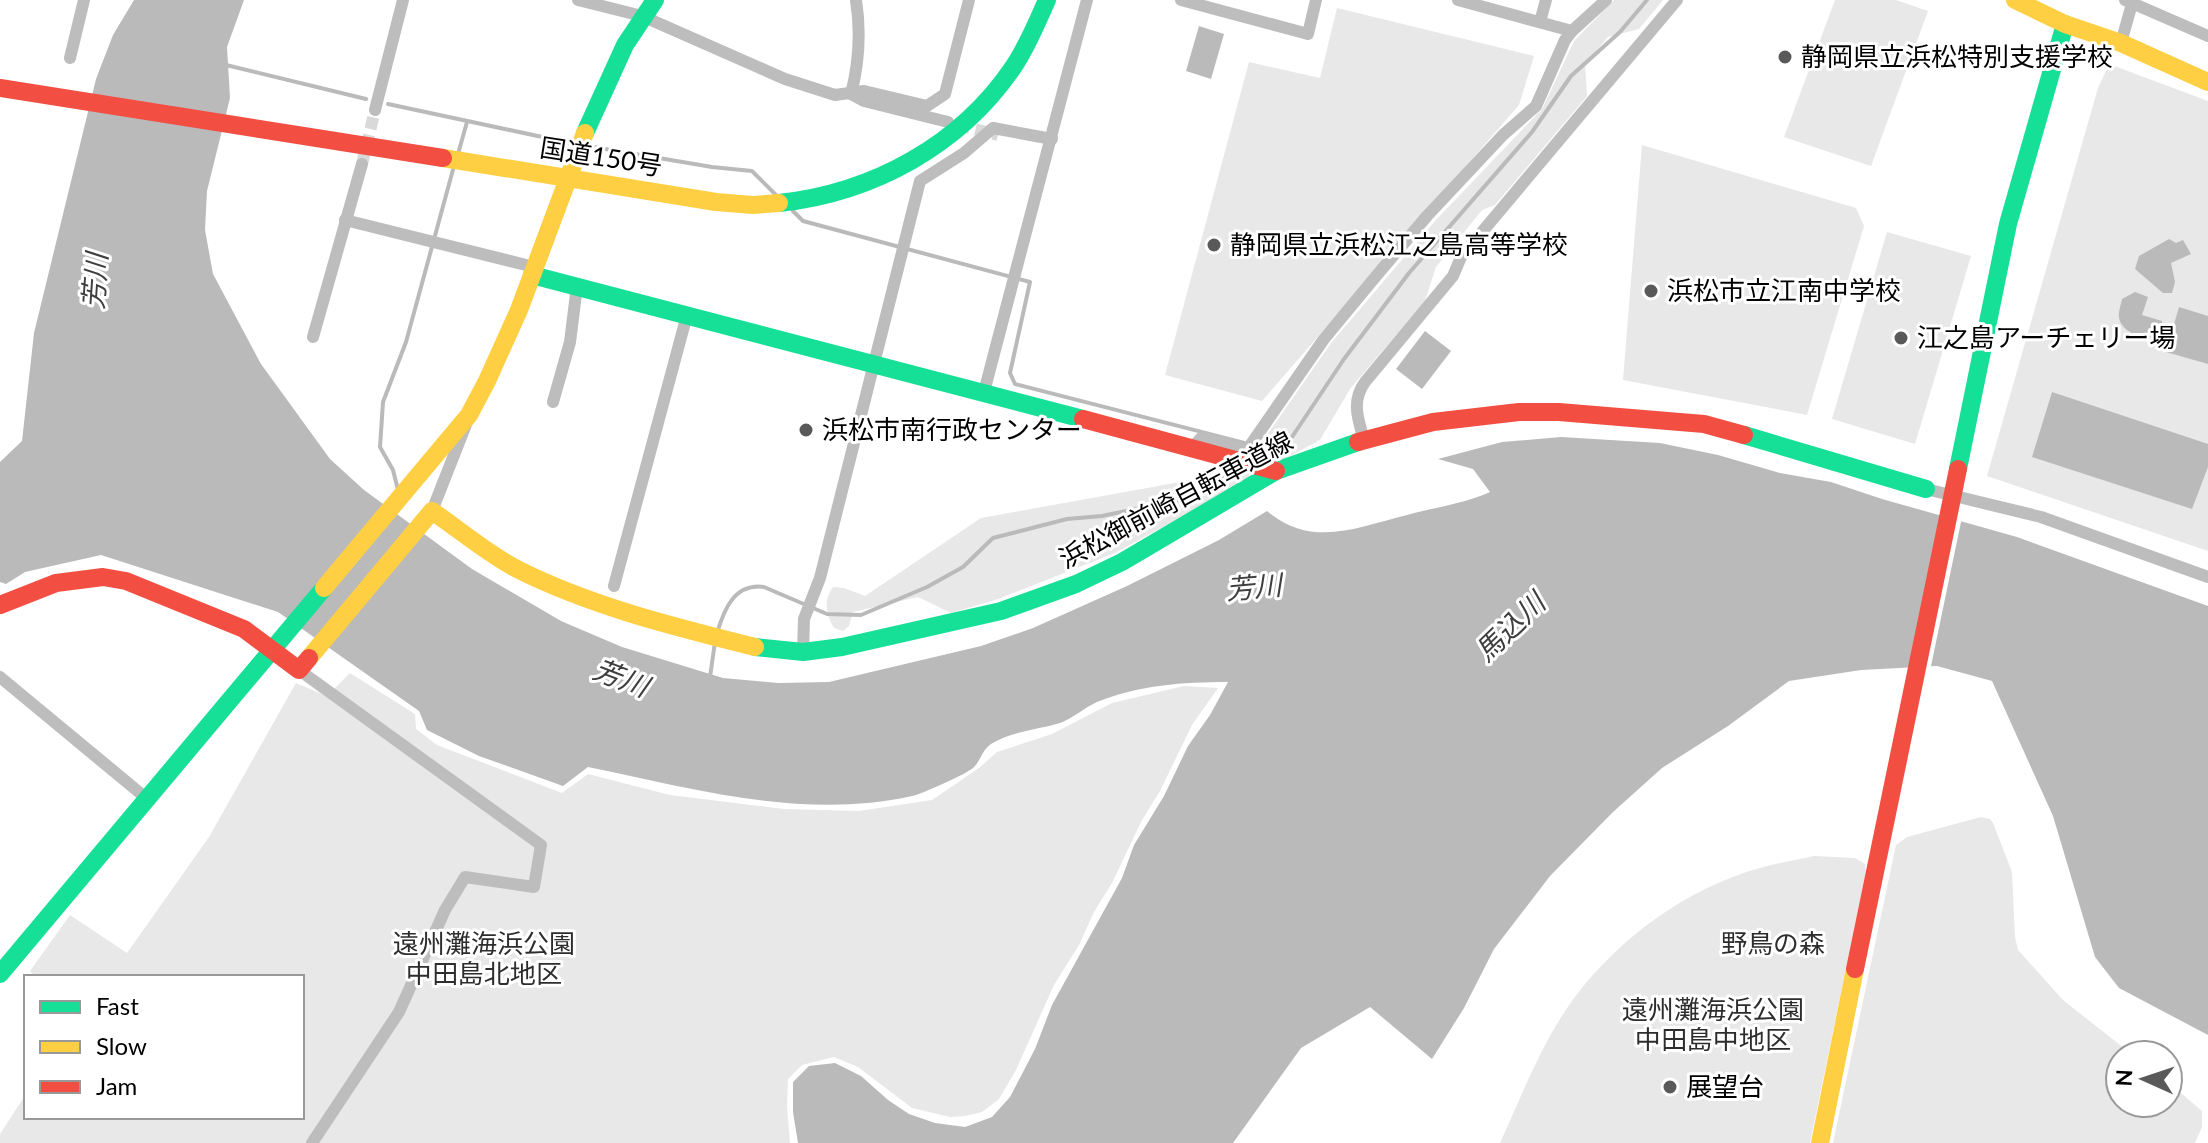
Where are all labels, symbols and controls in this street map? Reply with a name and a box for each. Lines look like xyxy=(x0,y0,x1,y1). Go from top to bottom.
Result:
place label: 静岡県立浜松特別支援学校 xyxy=(1801,40,2113,72)
marker: 静岡県立浜松特別支援学校 xyxy=(1776,48,1794,66)
street label: 国道150号 xyxy=(538,131,665,181)
place label: 静岡県立浜松江之島高等学校 xyxy=(1230,228,1568,260)
marker: 静岡県立浜松江之島高等学校 xyxy=(1205,236,1223,254)
water label: 芳川 xyxy=(75,249,113,310)
place label: 浜松市立江南中学校 xyxy=(1667,274,1901,306)
marker: 浜松市立江南中学校 xyxy=(1642,282,1660,300)
place label: 江之島アーチェリー場 xyxy=(1917,321,2175,353)
marker: 江之島アーチェリー場 xyxy=(1892,329,1910,347)
place label: 浜松市南行政センター xyxy=(822,413,1082,445)
marker: 浜松市南行政センター xyxy=(797,421,815,439)
street label: 浜松御前崎自転車道線 xyxy=(1053,424,1298,574)
water label: 芳川 xyxy=(1225,566,1286,605)
water label: 馬込川 xyxy=(1467,583,1553,668)
water label: 芳川 xyxy=(589,651,656,704)
park label: 遠州灘海浜公園 中田島北地区 xyxy=(393,927,575,989)
park label: 野鳥の森 xyxy=(1721,927,1825,959)
legend xyxy=(24,975,304,1119)
text: Fast xyxy=(96,991,139,1020)
park label: 遠州灘海浜公園 中田島中地区 xyxy=(1622,993,1804,1055)
text: Slow xyxy=(96,1031,147,1060)
north arrow xyxy=(2104,1039,2184,1119)
text: N xyxy=(2110,1069,2137,1087)
place label: 展望台 xyxy=(1686,1070,1764,1102)
text: Jam xyxy=(96,1071,137,1100)
marker: 展望台 xyxy=(1661,1078,1679,1096)

